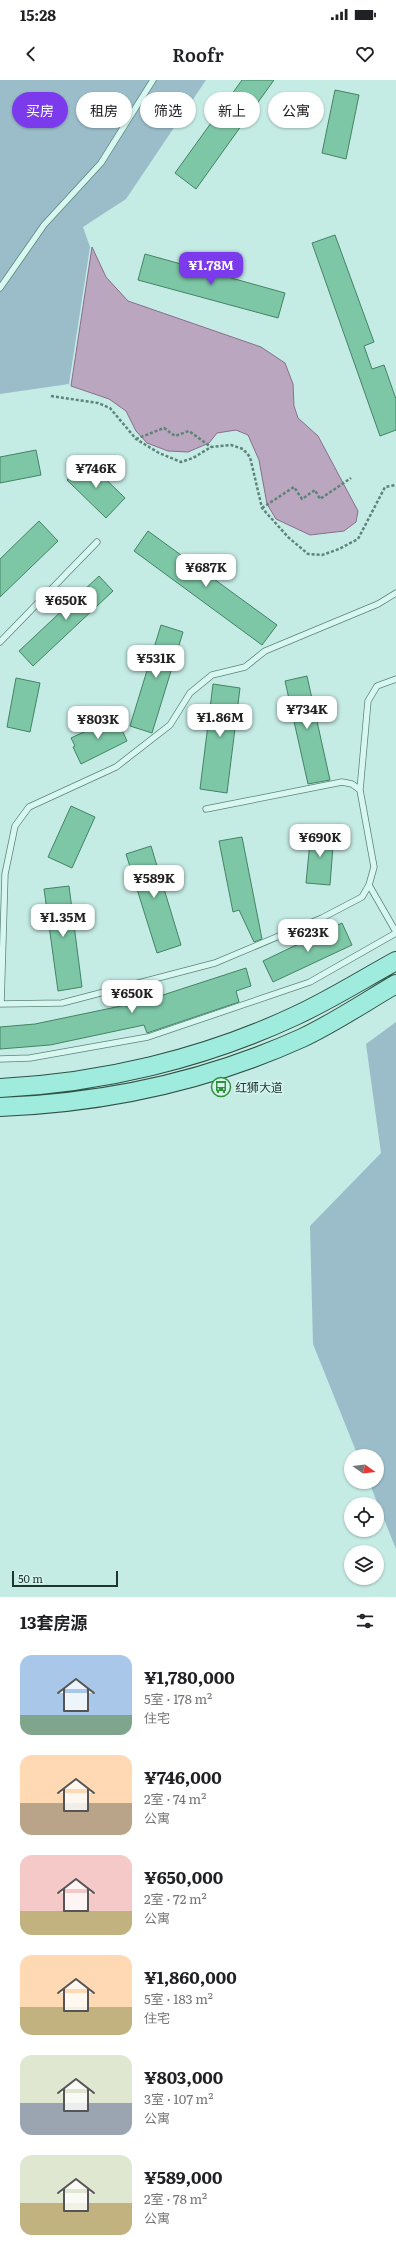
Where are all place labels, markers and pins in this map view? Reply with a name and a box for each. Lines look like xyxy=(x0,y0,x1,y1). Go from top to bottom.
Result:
pin: ¥1.78M xyxy=(178,252,244,286)
pin: ¥746K xyxy=(68,455,124,489)
pin: ¥687K xyxy=(178,554,234,588)
pin: ¥650K xyxy=(38,587,94,621)
pin: ¥531K xyxy=(128,645,184,679)
pin: ¥734K xyxy=(279,696,335,730)
pin: ¥1.86M xyxy=(187,704,253,738)
pin: ¥803K xyxy=(70,706,126,740)
pin: ¥690K xyxy=(292,824,348,858)
pin: ¥589K xyxy=(126,865,182,899)
pin: ¥1.35M xyxy=(30,904,96,938)
pin: ¥623K xyxy=(280,919,336,953)
pin: ¥650K xyxy=(104,980,160,1014)
bus stop icon: 红狮大道 xyxy=(210,1076,232,1098)
place label: 红狮大道 xyxy=(235,1078,283,1096)

